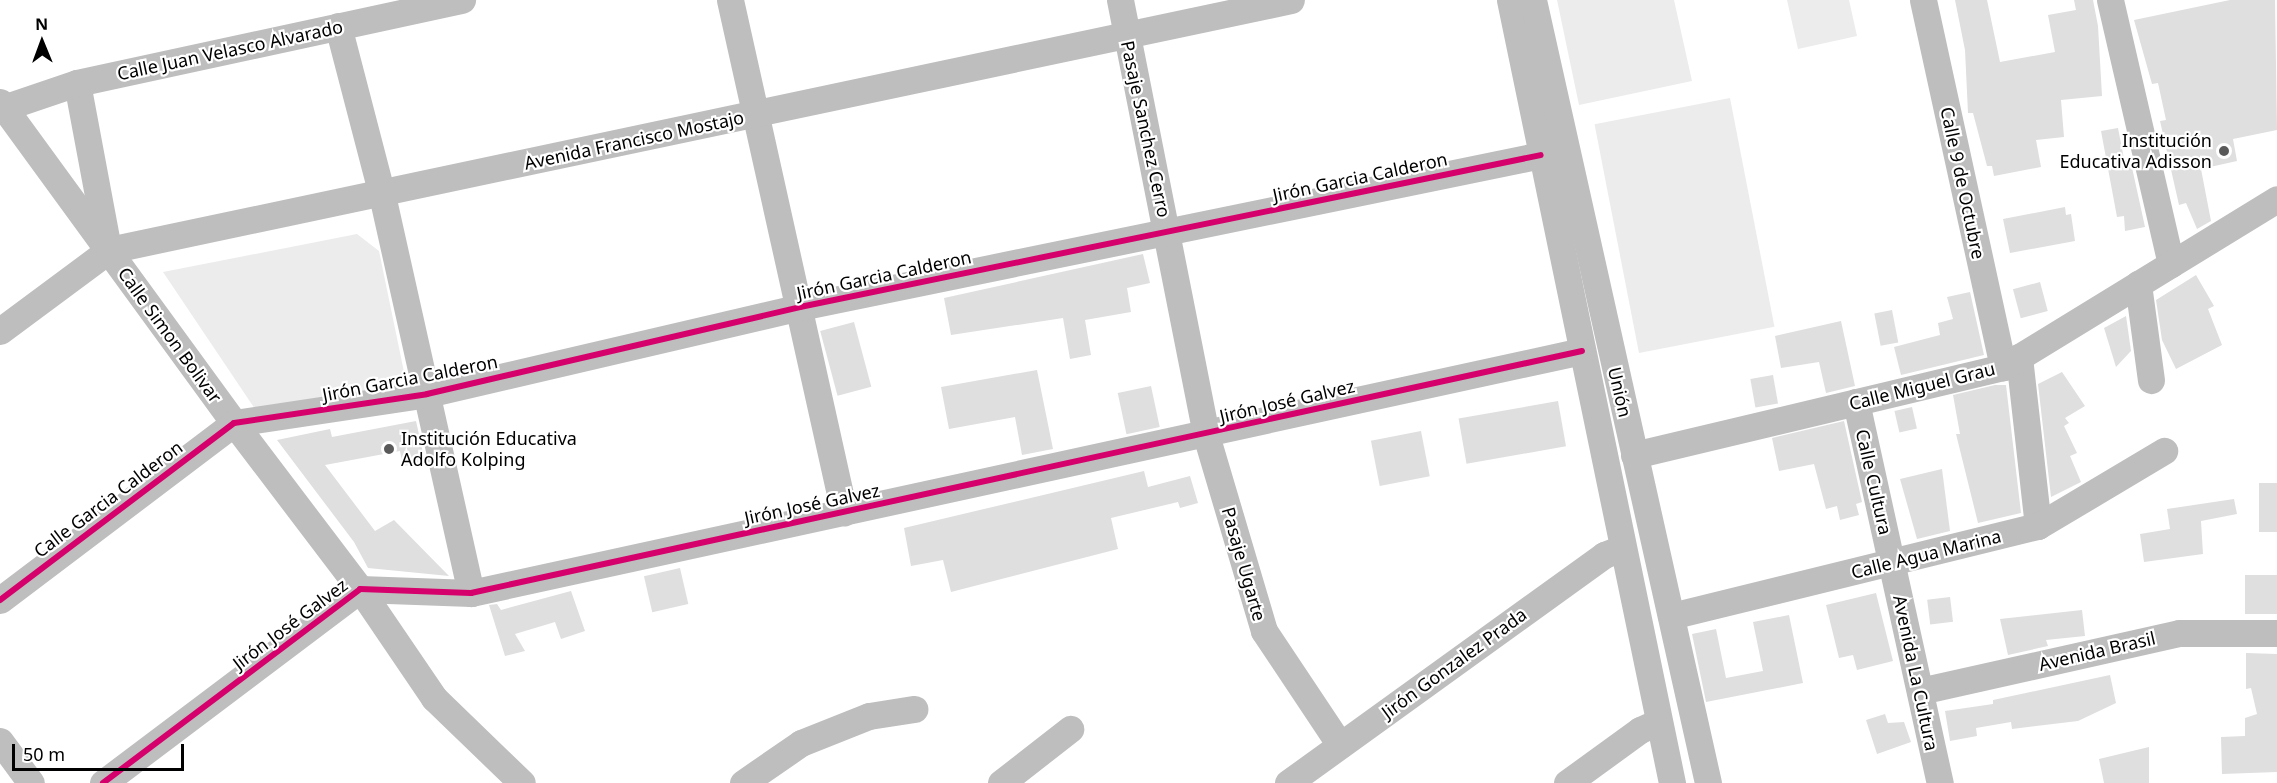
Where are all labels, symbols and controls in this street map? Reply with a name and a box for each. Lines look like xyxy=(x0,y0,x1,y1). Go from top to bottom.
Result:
north arrow xyxy=(12,12,72,72)
text: N xyxy=(35,13,48,35)
street label: Calle Juan Velasco Alvarado xyxy=(115,16,345,84)
street label: Pasaje Sanchez Cerro xyxy=(1117,39,1175,219)
street label: Calle 9 de Octubre xyxy=(1936,105,1990,261)
street label: Avenida Francisco Mostajo xyxy=(522,106,746,174)
place label: Institución Educativa Adisson xyxy=(2060,130,2212,172)
marker: Institución Educativa Adisson xyxy=(2217,144,2231,158)
street label: Jirón Garcia Calderon xyxy=(1271,148,1449,206)
street label: Jirón Garcia Calderon xyxy=(795,246,973,304)
street label: Calle Simon Bolivar xyxy=(114,263,226,407)
street label: Jirón Garcia Calderon xyxy=(321,350,499,406)
street label: Calle Miguel Grau xyxy=(1847,357,1997,415)
street label: Unión xyxy=(1604,365,1636,419)
street label: Jirón José Galvez xyxy=(1217,375,1357,427)
street label: Calle Cultura xyxy=(1851,427,1897,537)
place label: Institución Educativa Adolfo Kolping xyxy=(401,428,577,470)
street label: Calle Garcia Calderon xyxy=(29,436,187,562)
marker: Institución Educativa Adolfo Kolping xyxy=(382,442,396,456)
street label: Jirón José Galvez xyxy=(742,479,882,529)
street label: Pasaje Ugarte xyxy=(1217,505,1271,623)
street label: Calle Agua Marina xyxy=(1849,525,2003,583)
street label: Jirón José Galvez xyxy=(228,574,352,674)
street label: Avenida La Cultura xyxy=(1889,593,1943,753)
street label: Jirón Gonzalez Prada xyxy=(1377,603,1531,723)
street label: Avenida Brasil xyxy=(2037,627,2157,675)
scale bar xyxy=(15,732,188,770)
text: 50 m xyxy=(23,742,65,766)

